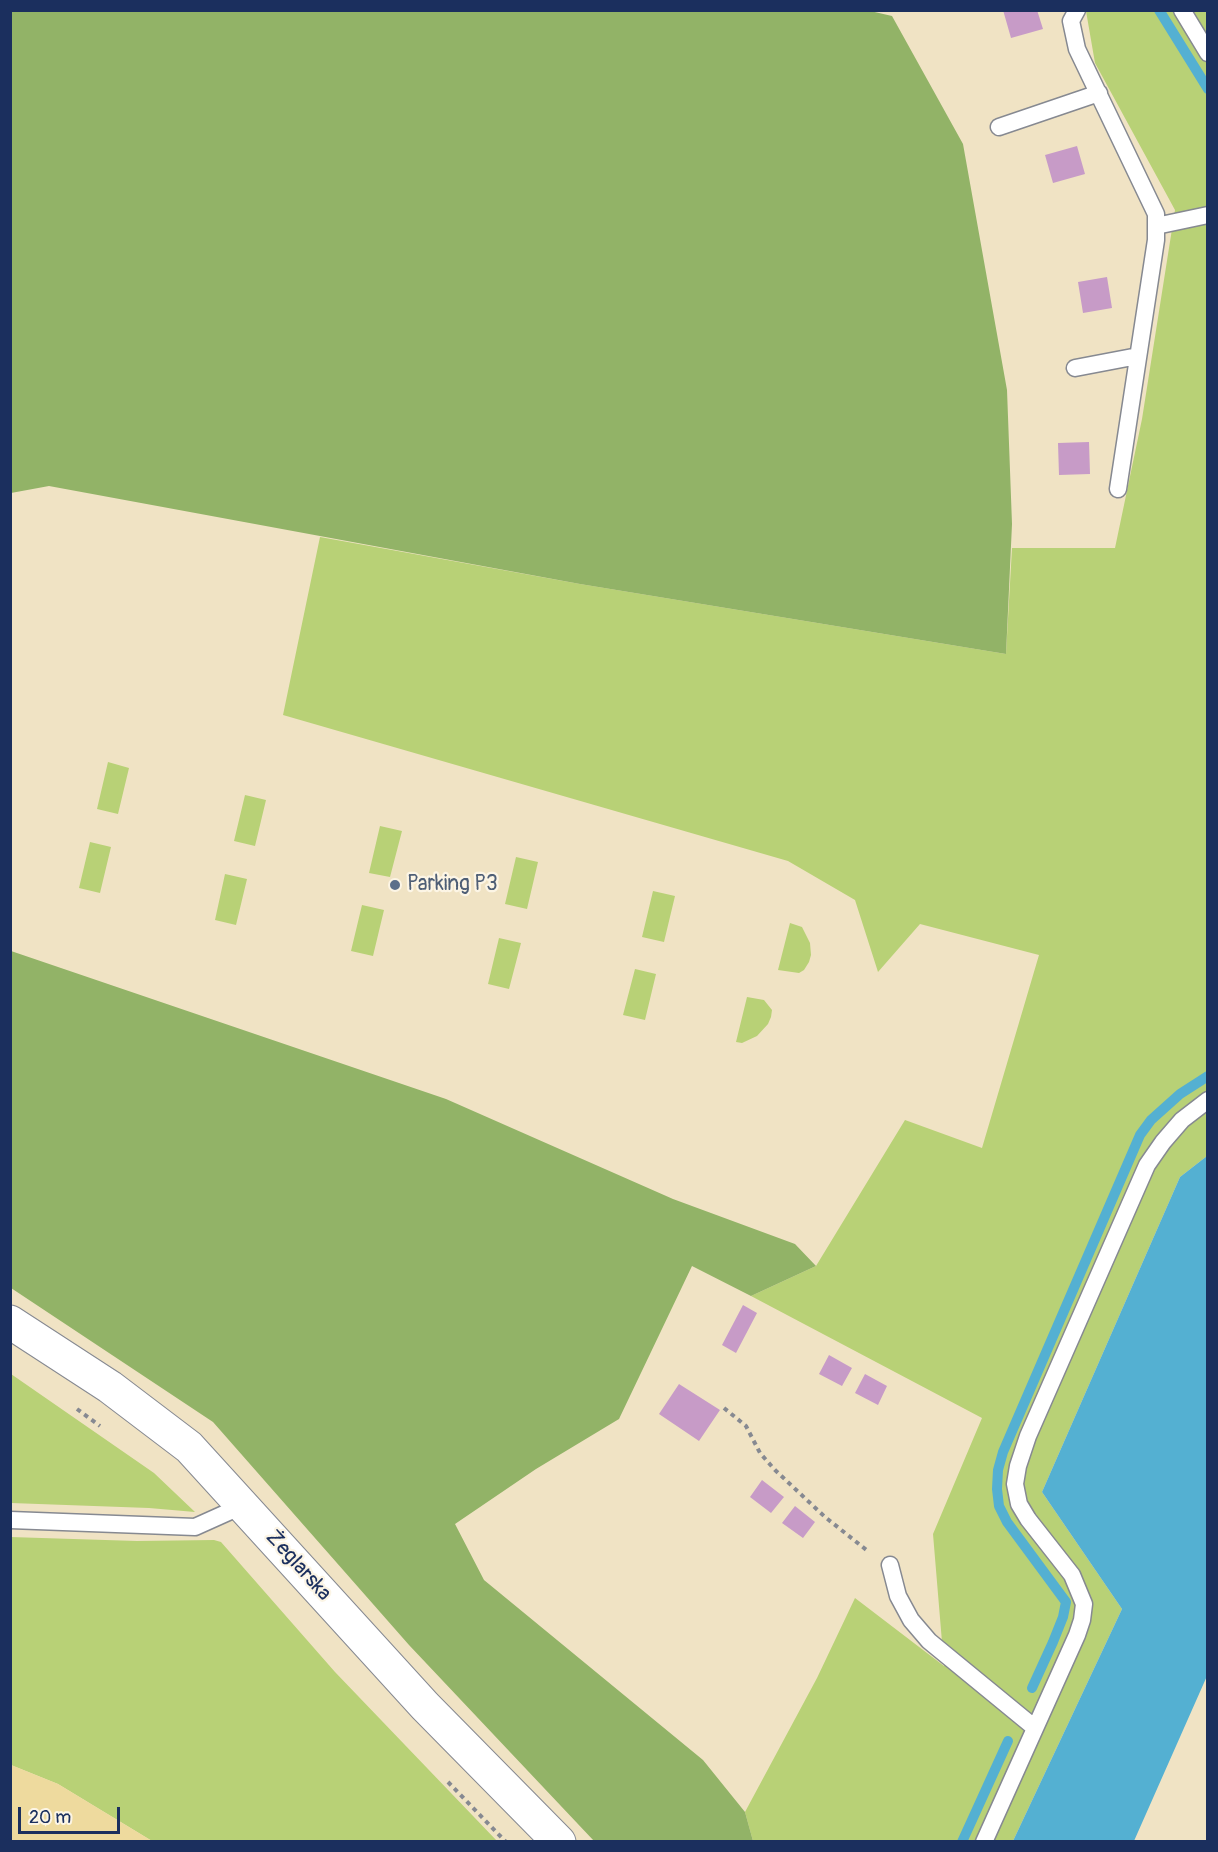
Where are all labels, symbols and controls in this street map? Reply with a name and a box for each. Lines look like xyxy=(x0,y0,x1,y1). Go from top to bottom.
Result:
place label: Parking P3 xyxy=(407,872,498,898)
marker: Parking P3 xyxy=(388,878,402,892)
street label: Żeglarska xyxy=(260,1526,336,1606)
scale bar xyxy=(21,1795,123,1833)
text: 20 m xyxy=(29,1806,71,1829)

